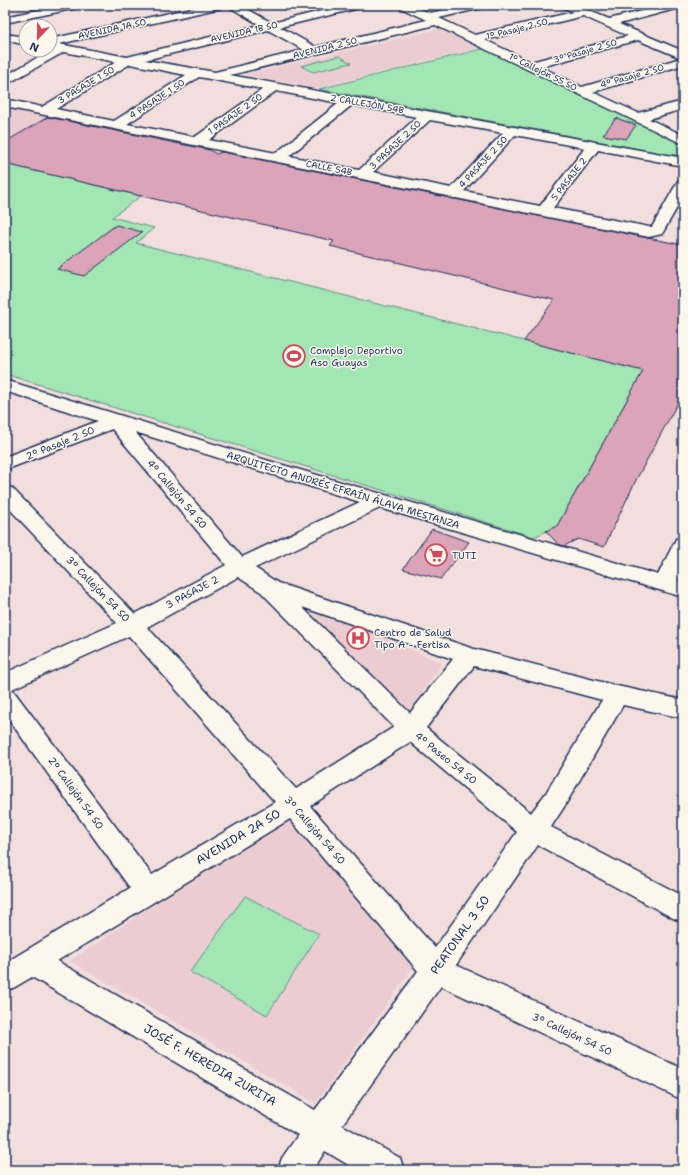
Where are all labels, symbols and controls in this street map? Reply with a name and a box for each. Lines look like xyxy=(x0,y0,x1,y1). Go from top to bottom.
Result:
street label: AVENIDA 1A SO xyxy=(77,16,147,42)
street label: 1º Pasaje 2 SO xyxy=(485,16,549,42)
north arrow xyxy=(18,18,58,58)
street label: AVENIDA 1B SO xyxy=(209,18,279,46)
street label: AVENIDA 2 SO xyxy=(292,34,358,62)
street label: 3º Pasaje 2 SO xyxy=(552,36,618,66)
text: N xyxy=(27,38,41,55)
street label: 1º Callejón 55 SO xyxy=(507,50,579,94)
street label: 4º Pasaje 2 SO xyxy=(599,61,665,91)
street label: 3 PASAJE 1 SO xyxy=(55,63,117,107)
street label: 4 PASAJE 1 SO xyxy=(127,76,187,122)
street label: 1 PASAJE 2 SO xyxy=(205,91,265,137)
street label: 2 CALLEJÓN 54B xyxy=(329,91,405,116)
street label: 3 PASAJE 2 SO xyxy=(366,118,424,172)
street label: 4 PASAJE 2 SO xyxy=(456,133,510,191)
street label: 5 PASAJE 2 xyxy=(548,155,590,203)
street label: CALLE 54B xyxy=(305,158,353,178)
sports icon: Complejo Deportivo Aso Guayas xyxy=(281,343,307,369)
place label: Complejo Deportivo Aso Guayas xyxy=(310,344,403,369)
street label: 2º Pasaje 2 SO xyxy=(24,423,96,463)
street label: ARQUITECTO ANDRÉS EFRAÍN ÁLAVA MESTANZA xyxy=(225,448,461,532)
street label: 4º Callejón 54 SO xyxy=(144,457,210,531)
supermarket icon: TUTI xyxy=(423,542,449,568)
place label: TUTI xyxy=(452,549,477,562)
street label: 3º Callejón 54 SO xyxy=(63,553,133,625)
street label: 3 PASAJE 2 xyxy=(163,573,221,611)
hospital icon: Centro de Salud Tipo A - Fertisa xyxy=(345,625,371,651)
place label: Centro de Salud Tipo A - Fertisa xyxy=(374,626,452,651)
street label: 4º Paseo 54 SO xyxy=(412,729,480,787)
street label: 2º Callejón 54 SO xyxy=(45,754,107,832)
street label: 3º Callejón 54 SO xyxy=(282,793,348,867)
street label: AVENIDA 2A SO xyxy=(193,805,283,869)
street label: PEATONAL 3 SO xyxy=(427,892,493,978)
street label: 3º Callejón 54 SO xyxy=(530,1010,614,1058)
street label: JOSÉ F. HEREDIA ZURITA xyxy=(141,1020,279,1110)

